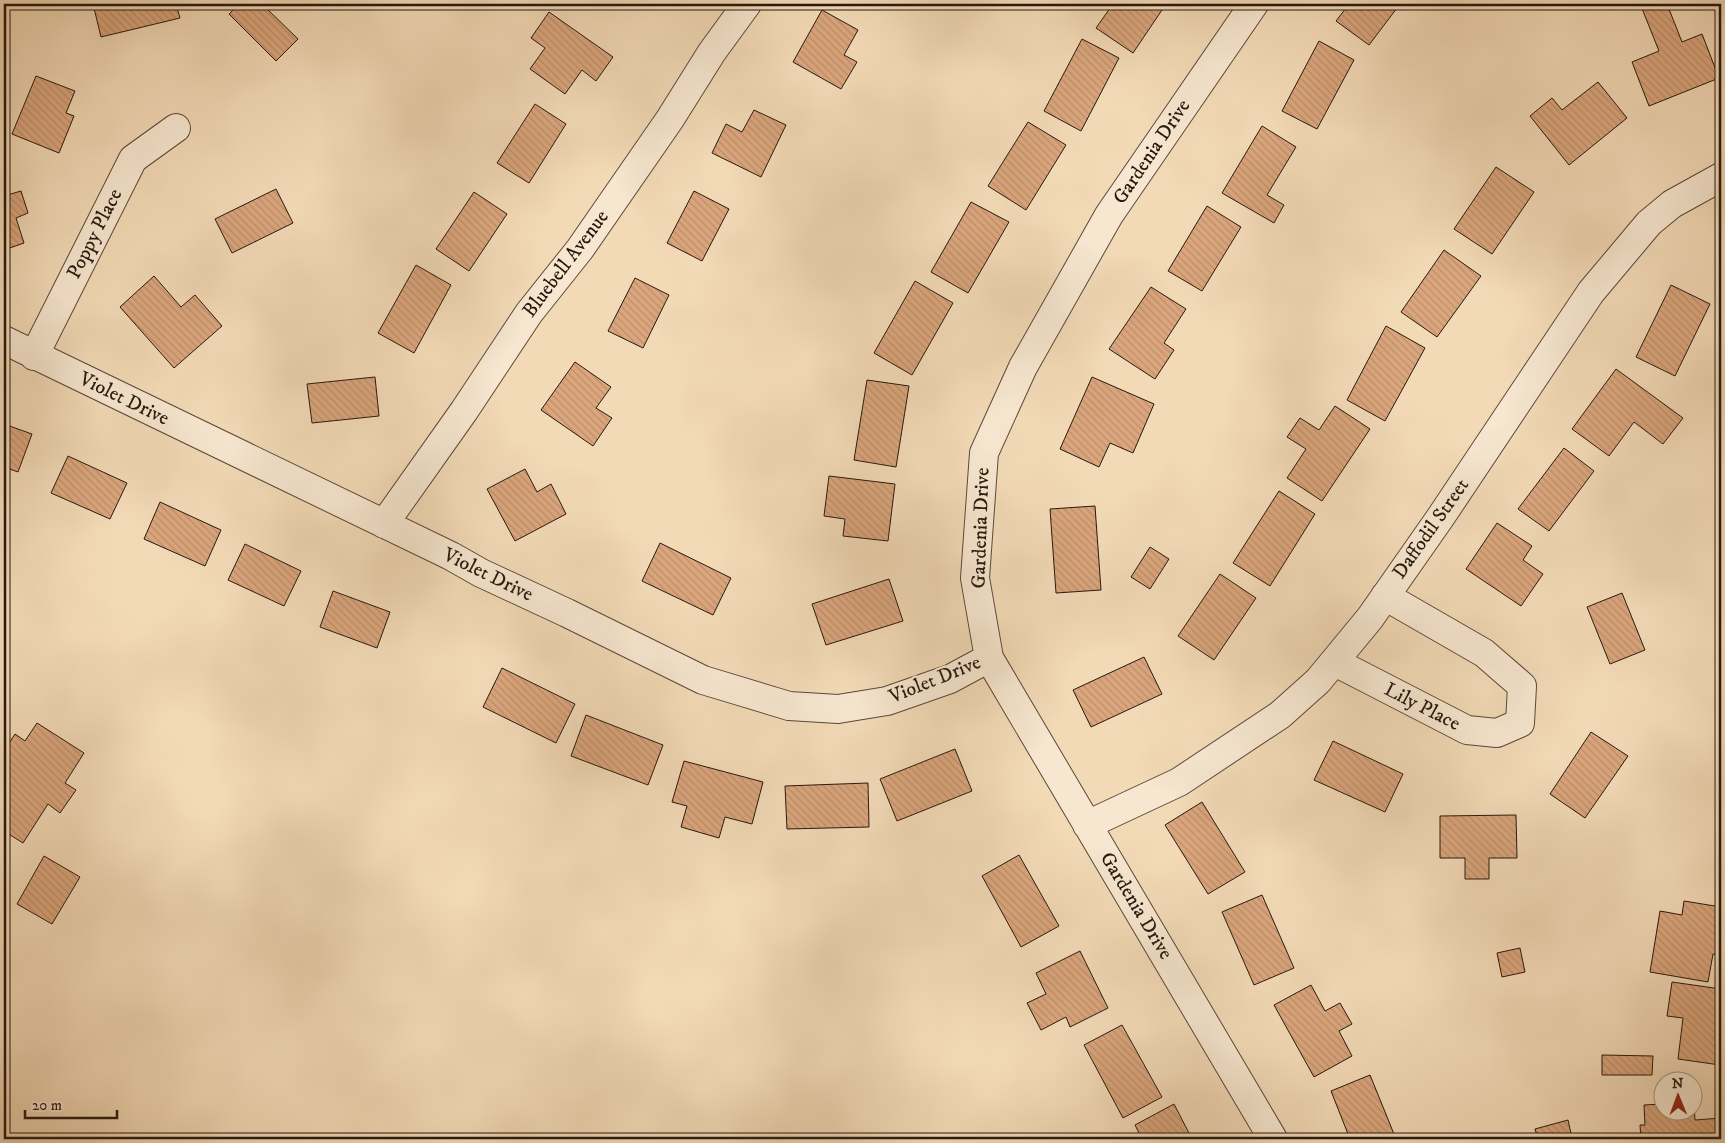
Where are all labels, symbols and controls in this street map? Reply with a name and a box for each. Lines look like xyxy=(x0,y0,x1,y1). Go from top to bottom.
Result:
street label: Gardenia Drive xyxy=(1108,95,1196,209)
street label: Poppy Place xyxy=(62,185,128,283)
street label: Bluebell Avenue xyxy=(517,205,615,323)
street label: Violet Drive xyxy=(74,366,173,431)
street label: Gardenia Drive xyxy=(966,467,996,589)
street label: Daffodil Street xyxy=(1387,474,1475,584)
street label: Violet Drive xyxy=(438,542,537,607)
street label: Violet Drive xyxy=(885,650,985,710)
street label: Lily Place xyxy=(1380,677,1464,737)
street label: Gardenia Drive xyxy=(1094,848,1178,964)
north arrow xyxy=(1652,1070,1702,1120)
text: N xyxy=(1672,1075,1684,1093)
scale bar xyxy=(25,1088,118,1120)
text: 20 m xyxy=(32,1096,62,1115)

